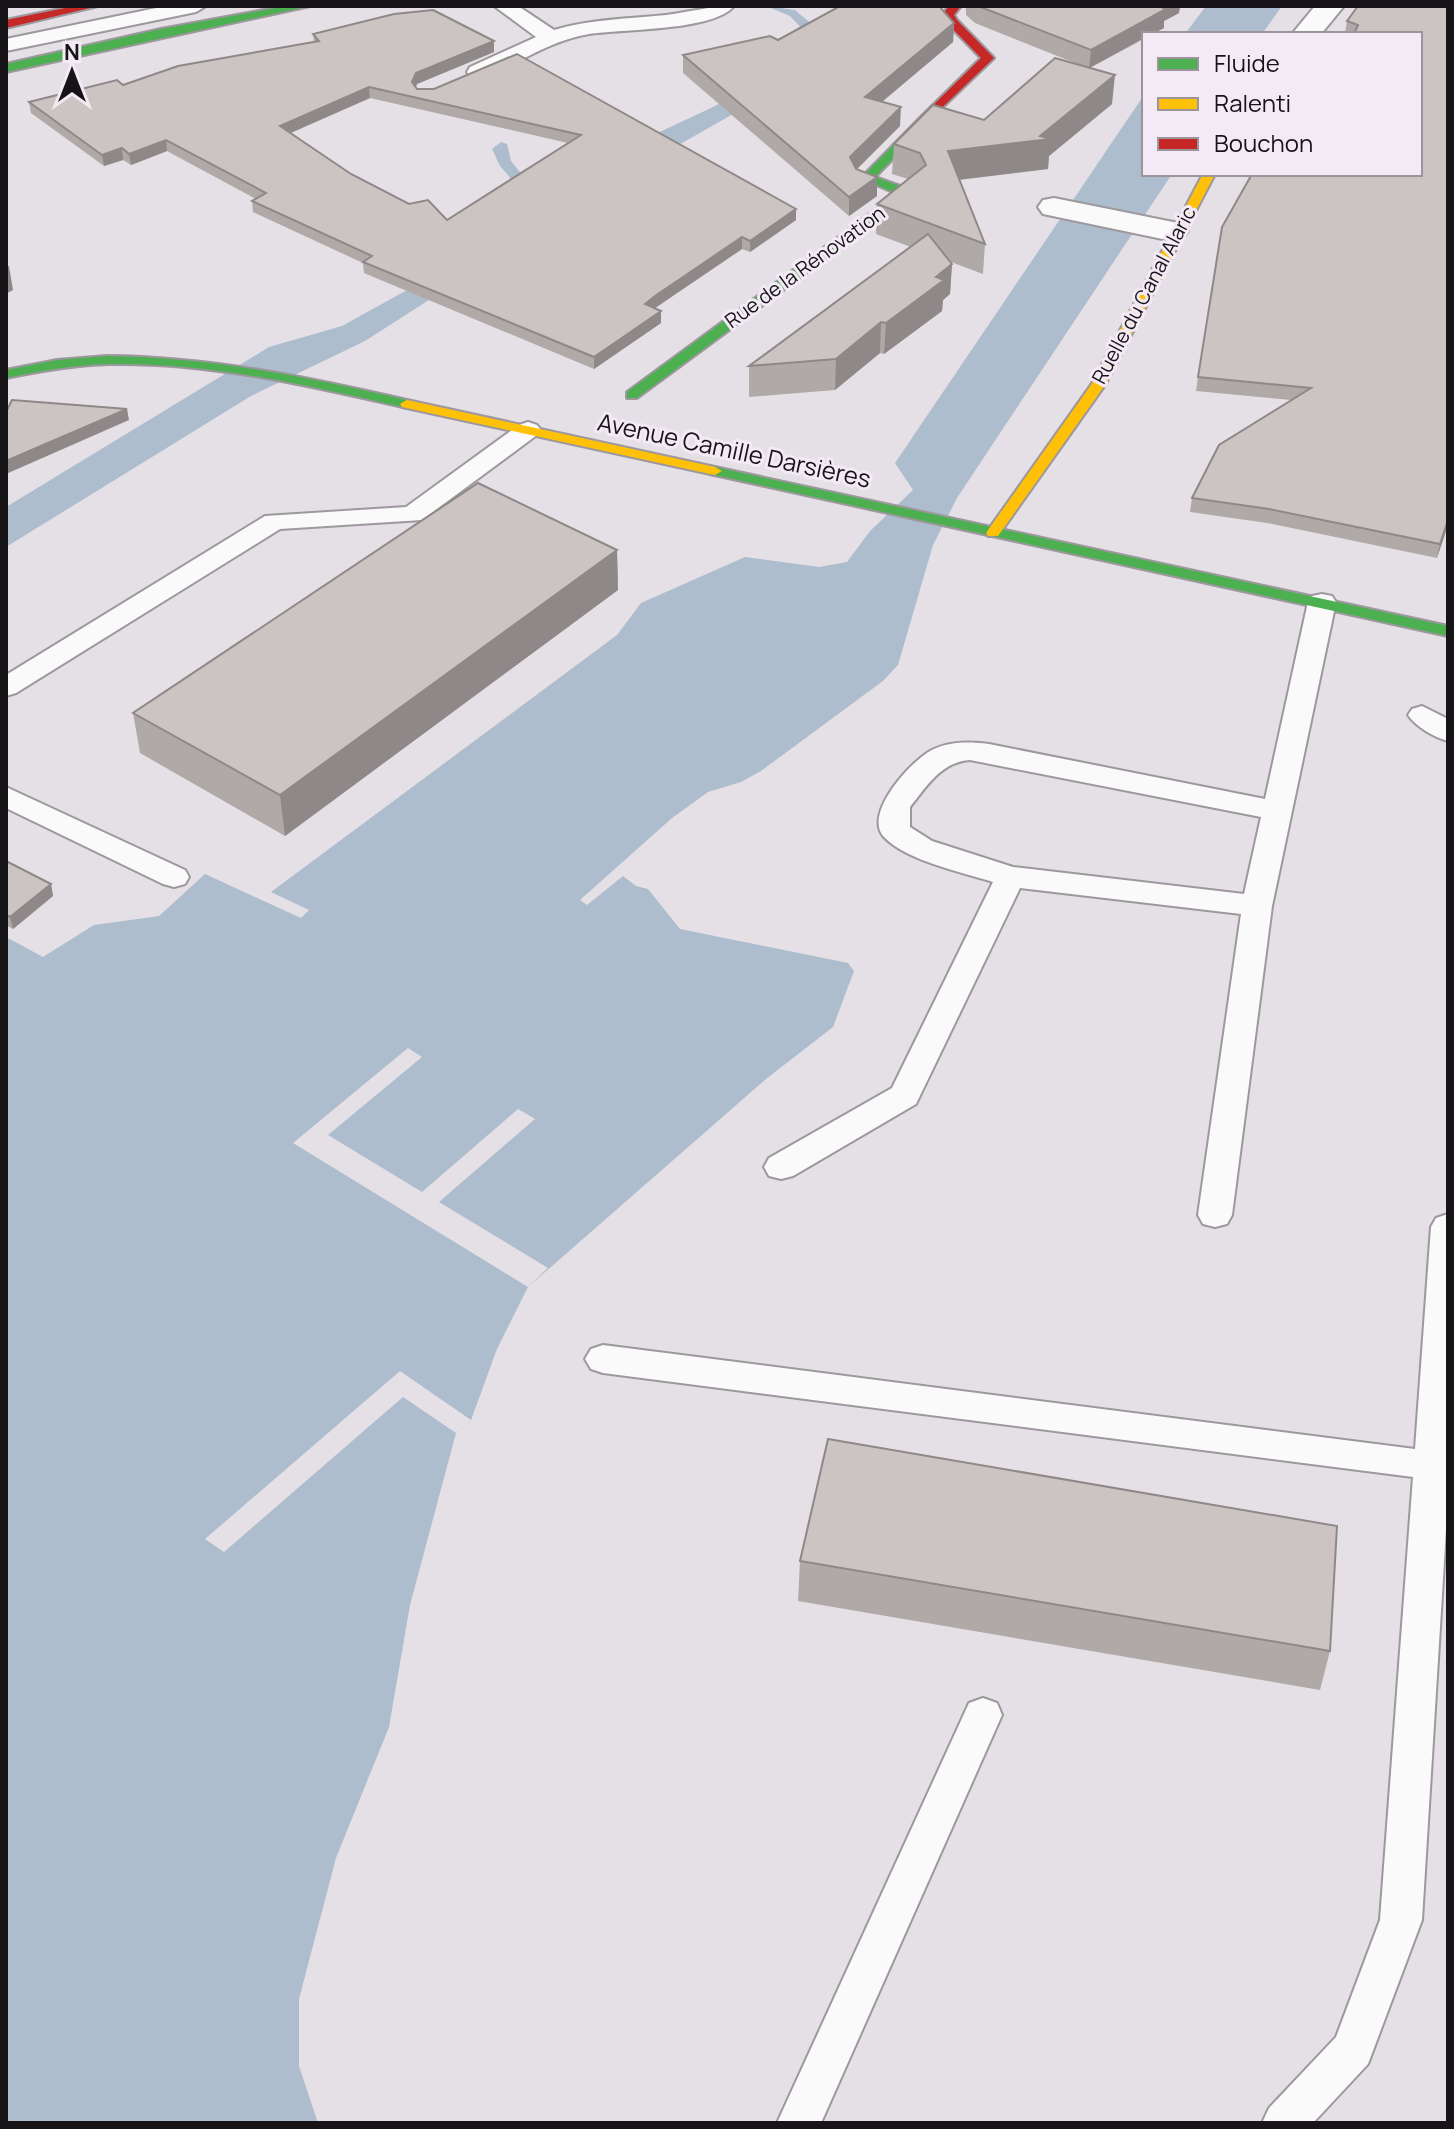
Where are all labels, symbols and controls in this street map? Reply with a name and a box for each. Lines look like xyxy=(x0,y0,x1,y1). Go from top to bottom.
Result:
north arrow xyxy=(32,32,112,112)
legend xyxy=(1142,32,1422,176)
text: N xyxy=(64,37,80,67)
text: Fluide xyxy=(1214,46,1280,79)
text: Ralenti xyxy=(1214,86,1291,119)
text: Bouchon xyxy=(1214,126,1313,159)
street label: Rue de la Rénovation xyxy=(719,199,890,334)
street label: Ruelle du Canal Alaric xyxy=(1085,201,1202,388)
street label: Avenue Camille Darsières xyxy=(595,404,874,495)

